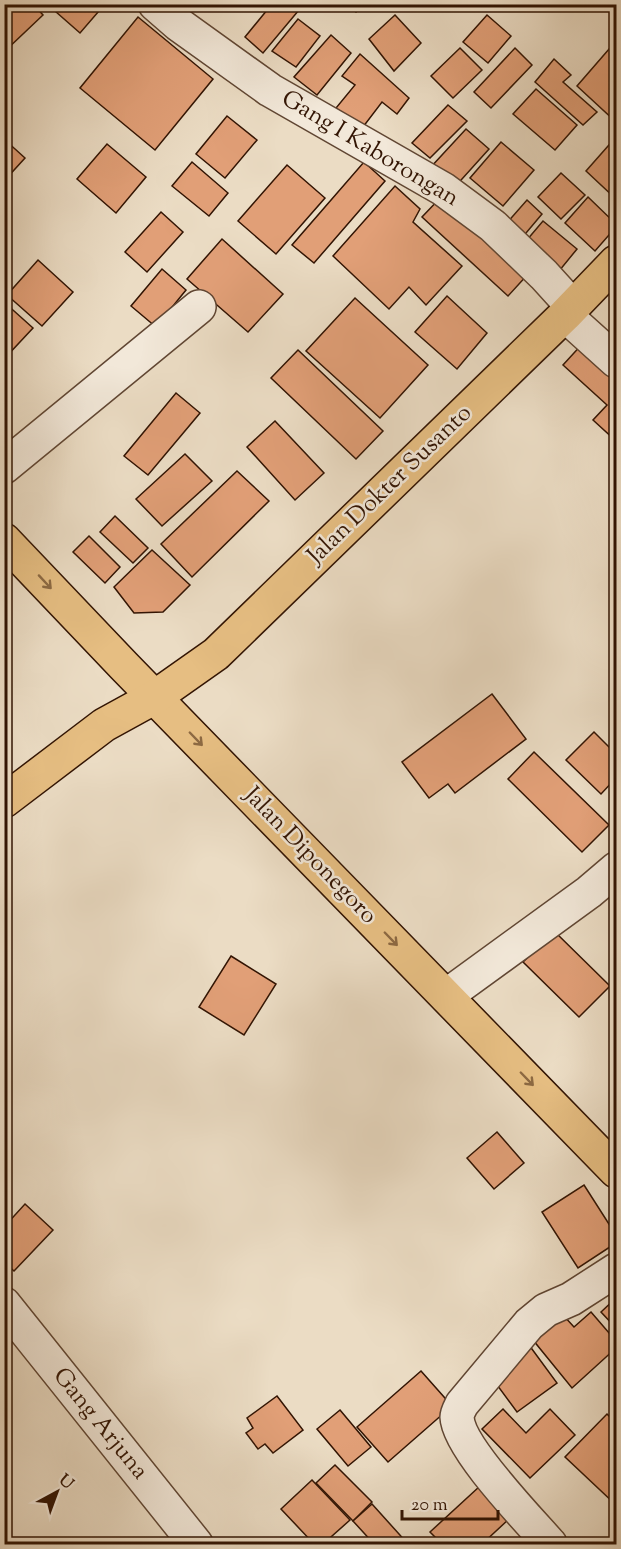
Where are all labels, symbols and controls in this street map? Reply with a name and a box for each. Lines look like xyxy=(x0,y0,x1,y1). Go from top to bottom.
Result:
street label: Gang I Kaborongan xyxy=(275,82,465,216)
street label: Jalan Dokter Susanto xyxy=(299,397,480,574)
one-way arrow xyxy=(37,574,51,589)
one-way arrow xyxy=(189,732,203,747)
street label: Jalan Diponegoro xyxy=(234,778,384,932)
one-way arrow xyxy=(383,932,398,947)
one-way arrow xyxy=(519,1072,534,1087)
street label: Gang Arjuna xyxy=(44,1361,156,1487)
north arrow xyxy=(27,1462,87,1522)
text: U xyxy=(53,1470,78,1496)
scale bar xyxy=(402,1483,498,1521)
text: 20 m xyxy=(411,1493,448,1519)

